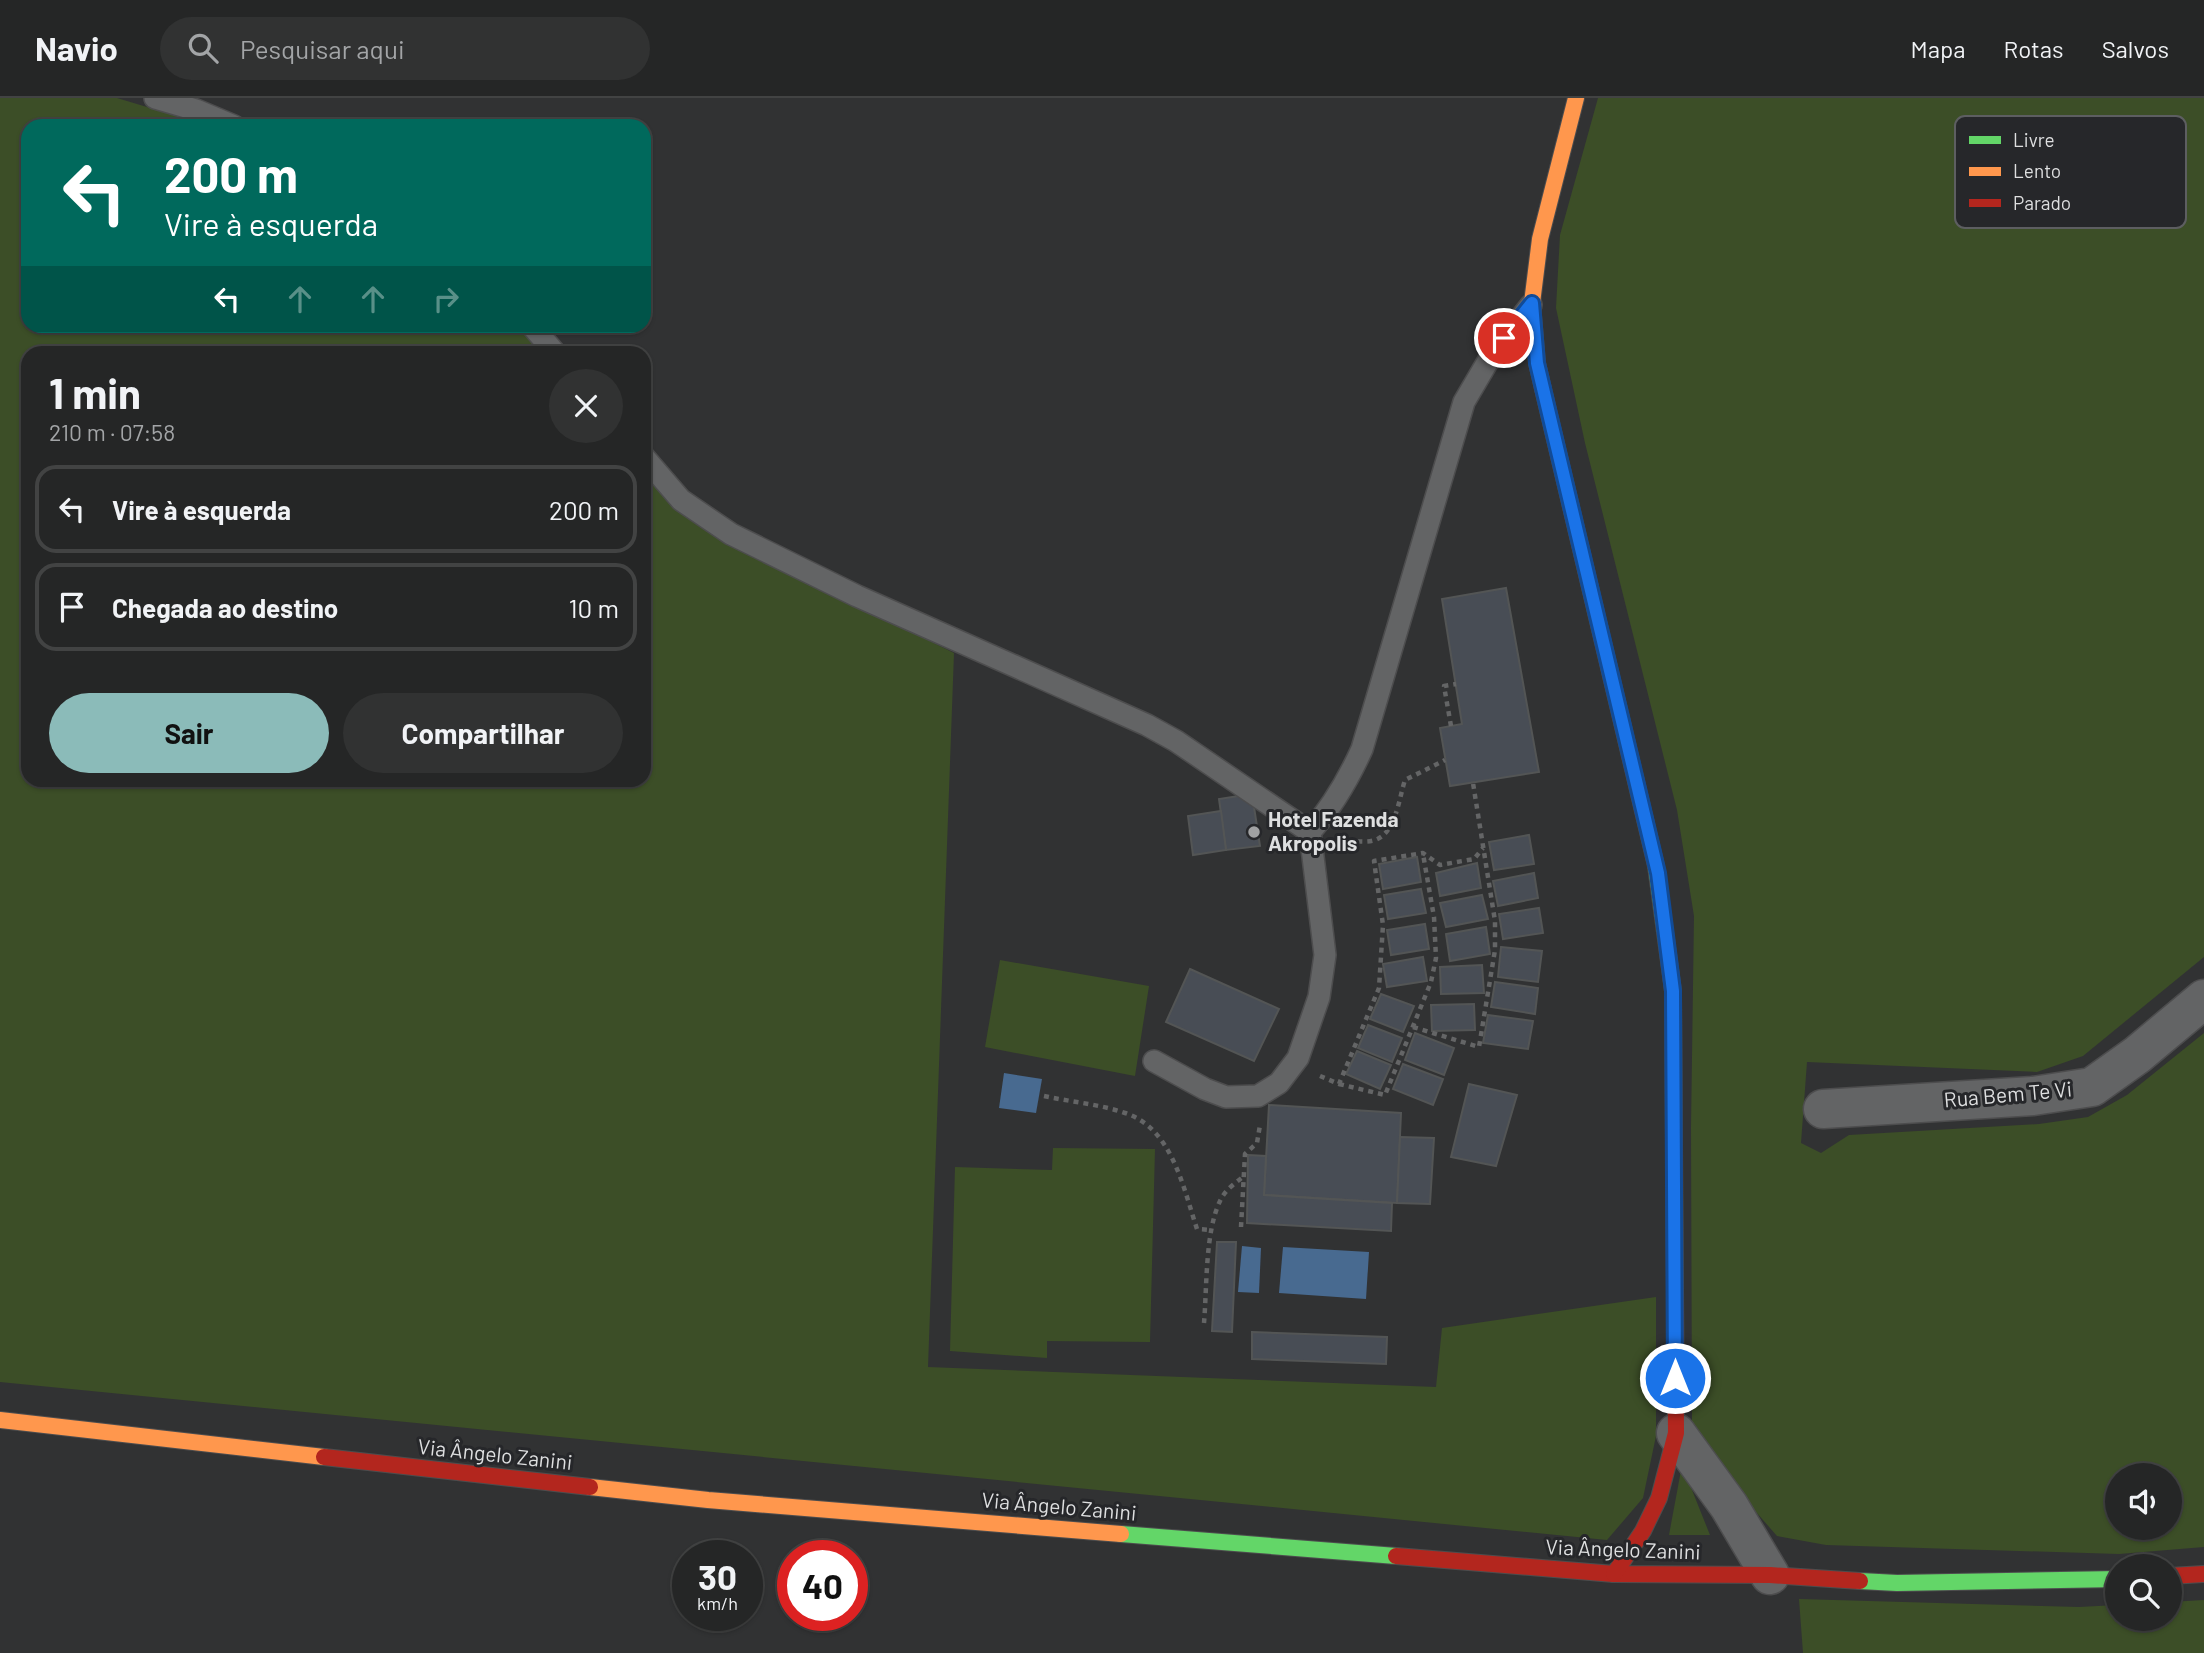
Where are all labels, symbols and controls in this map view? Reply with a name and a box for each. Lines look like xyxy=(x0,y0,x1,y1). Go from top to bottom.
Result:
search box xyxy=(160,17,650,80)
text: Navio xyxy=(35,28,118,68)
icon: search xyxy=(184,29,222,67)
text: Pesquisar aqui xyxy=(240,33,405,64)
text: Mapa xyxy=(1911,34,1966,63)
text: Rotas xyxy=(2004,34,2064,63)
text: Salvos xyxy=(2102,34,2169,63)
legend xyxy=(1955,116,2186,228)
text: Livre xyxy=(2013,128,2055,151)
text: 200 m xyxy=(164,144,298,203)
icon: left xyxy=(49,147,140,238)
text: Lento xyxy=(2013,159,2061,182)
text: Parado xyxy=(2013,191,2071,214)
text: Vire à esquerda xyxy=(164,204,378,242)
icon: left xyxy=(208,280,246,318)
icon: ahead xyxy=(281,280,319,318)
icon: ahead xyxy=(354,280,392,318)
icon: right xyxy=(427,280,465,318)
pin xyxy=(1474,308,1534,368)
icon: arrive xyxy=(1485,319,1523,357)
text: 1 min xyxy=(49,367,141,417)
button: close xyxy=(549,369,623,443)
text: 210 m · 07:58 xyxy=(49,418,175,446)
icon: left xyxy=(53,490,91,528)
text: Vire à esquerda xyxy=(112,494,291,525)
text: 200 m xyxy=(549,494,619,525)
icon: arrive xyxy=(53,588,91,626)
text: Chegada ao destino xyxy=(112,592,338,623)
text: 10 m xyxy=(569,592,619,623)
button: Sair xyxy=(49,693,329,773)
button: Compartilhar xyxy=(343,693,623,773)
place label: Hotel Fazenda Akropolis xyxy=(1268,806,1399,855)
marker: Hotel Fazenda Akropolis xyxy=(1246,824,1262,840)
street label: Rua Bem Te Vi xyxy=(1943,1075,2073,1112)
position arrow xyxy=(1638,1341,1712,1415)
street label: Via Ângelo Zanini xyxy=(417,1433,574,1474)
map controls xyxy=(2105,1463,2182,1631)
button: sound xyxy=(2105,1463,2182,1540)
street label: Via Ângelo Zanini xyxy=(981,1486,1138,1525)
street label: Via Ângelo Zanini xyxy=(1545,1533,1701,1564)
speed limit sign: 40 xyxy=(777,1540,868,1631)
button: search xyxy=(2105,1554,2182,1631)
text: 30 xyxy=(698,1555,737,1597)
text: km/h xyxy=(697,1592,738,1614)

